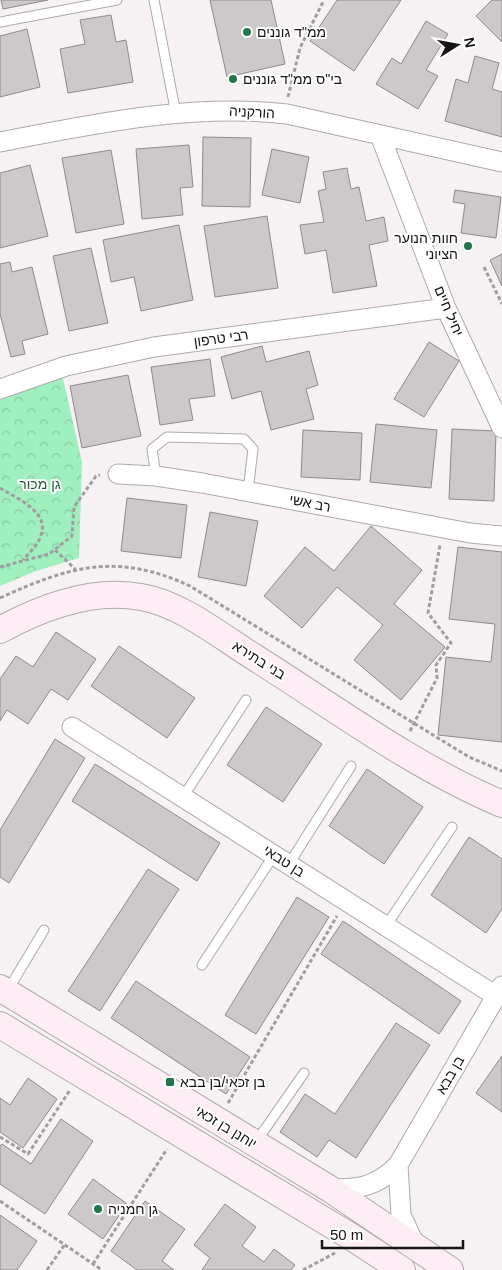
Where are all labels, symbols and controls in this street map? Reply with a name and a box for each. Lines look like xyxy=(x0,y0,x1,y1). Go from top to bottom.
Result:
north arrow xyxy=(432,20,482,70)
place label: ממ"ד גוננים xyxy=(257,24,326,40)
marker: ממ"ד גוננים xyxy=(241,26,253,38)
text: N xyxy=(461,36,479,49)
place label: בי"ס ממ"ד גוננים xyxy=(243,71,342,87)
marker: בי"ס ממ"ד גוננים xyxy=(227,73,239,85)
street label: הורקניה xyxy=(229,103,275,121)
place label: חוות הנוער הציוני xyxy=(394,230,458,262)
marker: חוות הנוער הציוני xyxy=(462,240,474,252)
street label: יחיל חיים xyxy=(431,283,467,339)
street label: רבי טרפון xyxy=(193,326,249,350)
park label: גן מכור xyxy=(19,476,61,492)
street label: רב אשי xyxy=(288,491,332,515)
street label: בני בתירא xyxy=(230,638,288,682)
street label: בן טבאי xyxy=(260,842,308,880)
street label: בן בבא xyxy=(433,1053,467,1097)
place label: בן זכאי/בן בבא xyxy=(180,1074,265,1090)
marker: בן זכאי/בן בבא xyxy=(164,1076,176,1088)
street label: יוחנן בן זכאי xyxy=(192,1102,260,1152)
place label: גן חמניה xyxy=(108,1201,158,1217)
marker: גן חמניה xyxy=(92,1203,104,1215)
scale bar xyxy=(322,1218,463,1250)
text: 50 m xyxy=(330,1226,363,1243)

